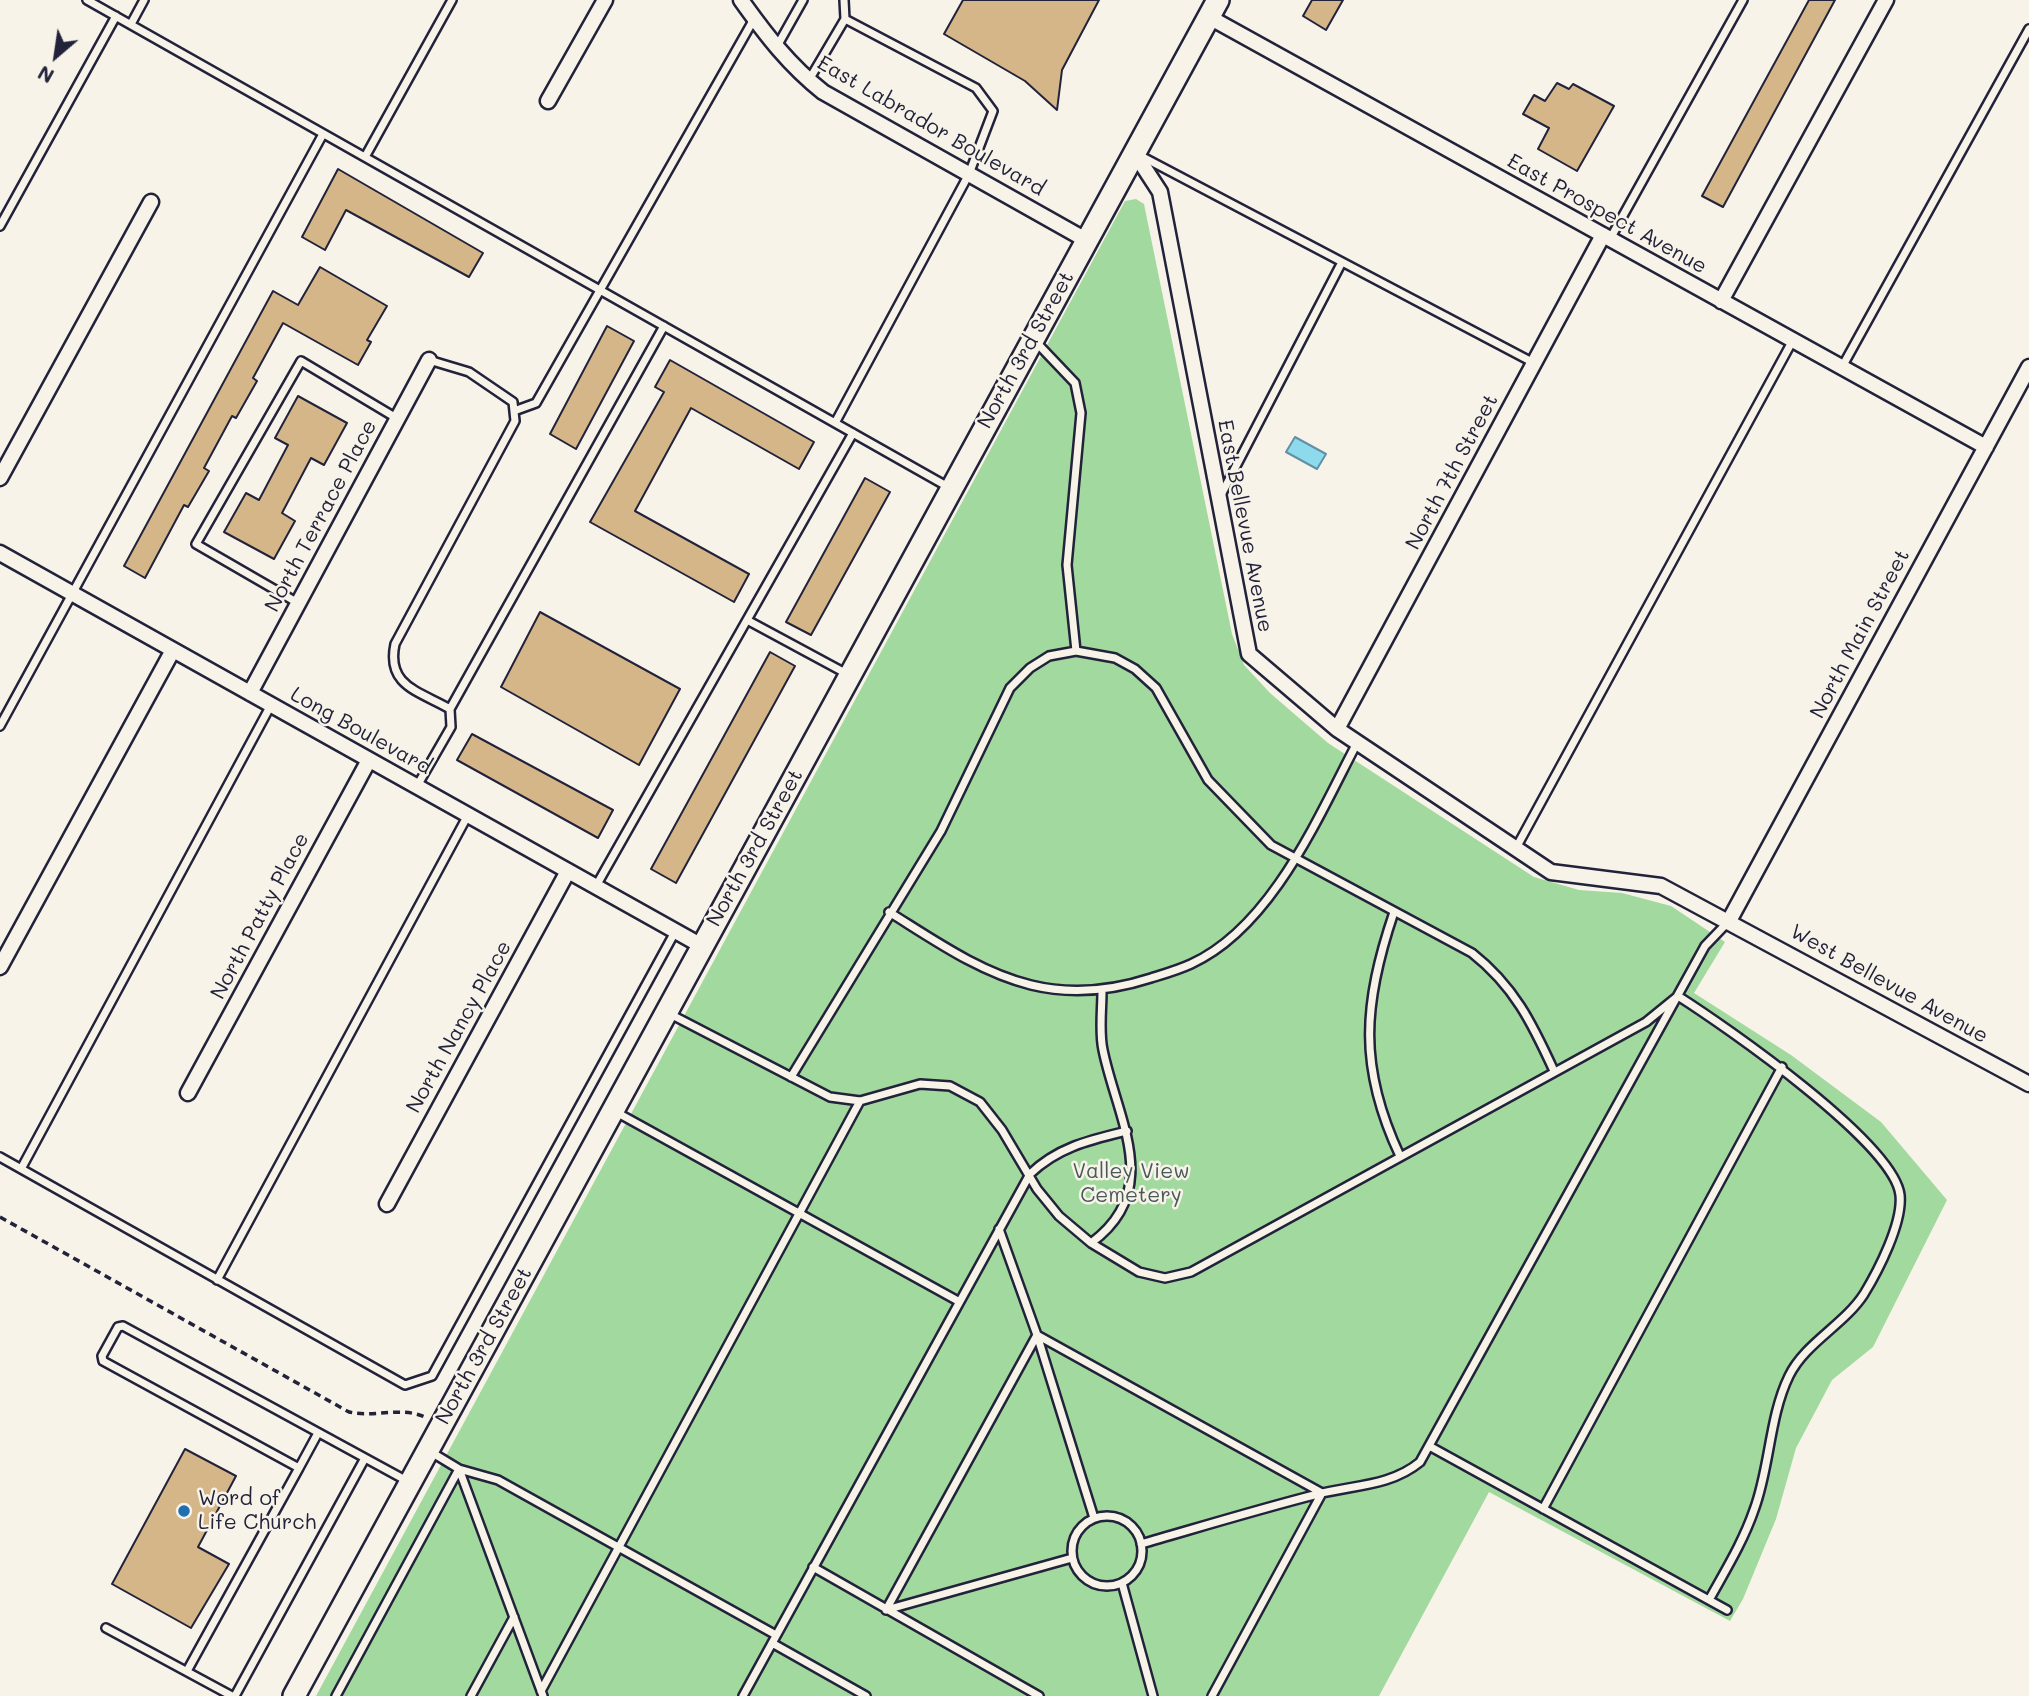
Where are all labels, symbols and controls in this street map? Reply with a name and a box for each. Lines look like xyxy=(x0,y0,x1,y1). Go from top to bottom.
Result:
north arrow xyxy=(21,21,91,91)
street label: East Labrador Boulevard xyxy=(813,50,1049,202)
text: N xyxy=(33,60,58,89)
street label: East Prospect Avenue xyxy=(1503,149,1711,279)
street label: North 3rd Street xyxy=(972,267,1080,433)
street label: North 7th Street xyxy=(1400,390,1504,554)
street label: North Terrace Place xyxy=(260,416,382,616)
street label: East Bellevue Avenue xyxy=(1212,418,1278,634)
street label: North Main Street xyxy=(1805,545,1915,723)
street label: Long Boulevard xyxy=(286,682,436,780)
street label: North 3rd Street xyxy=(701,765,809,931)
street label: North Patty Place xyxy=(205,828,315,1004)
street label: West Bellevue Avenue xyxy=(1786,919,1992,1049)
street label: North Nancy Place xyxy=(401,936,517,1118)
park label: Valley View Cemetery xyxy=(1072,1159,1190,1209)
street label: North 3rd Street xyxy=(430,1263,538,1429)
place label: Word of Life Church xyxy=(198,1486,316,1536)
marker: Word of Life Church xyxy=(176,1503,192,1519)

